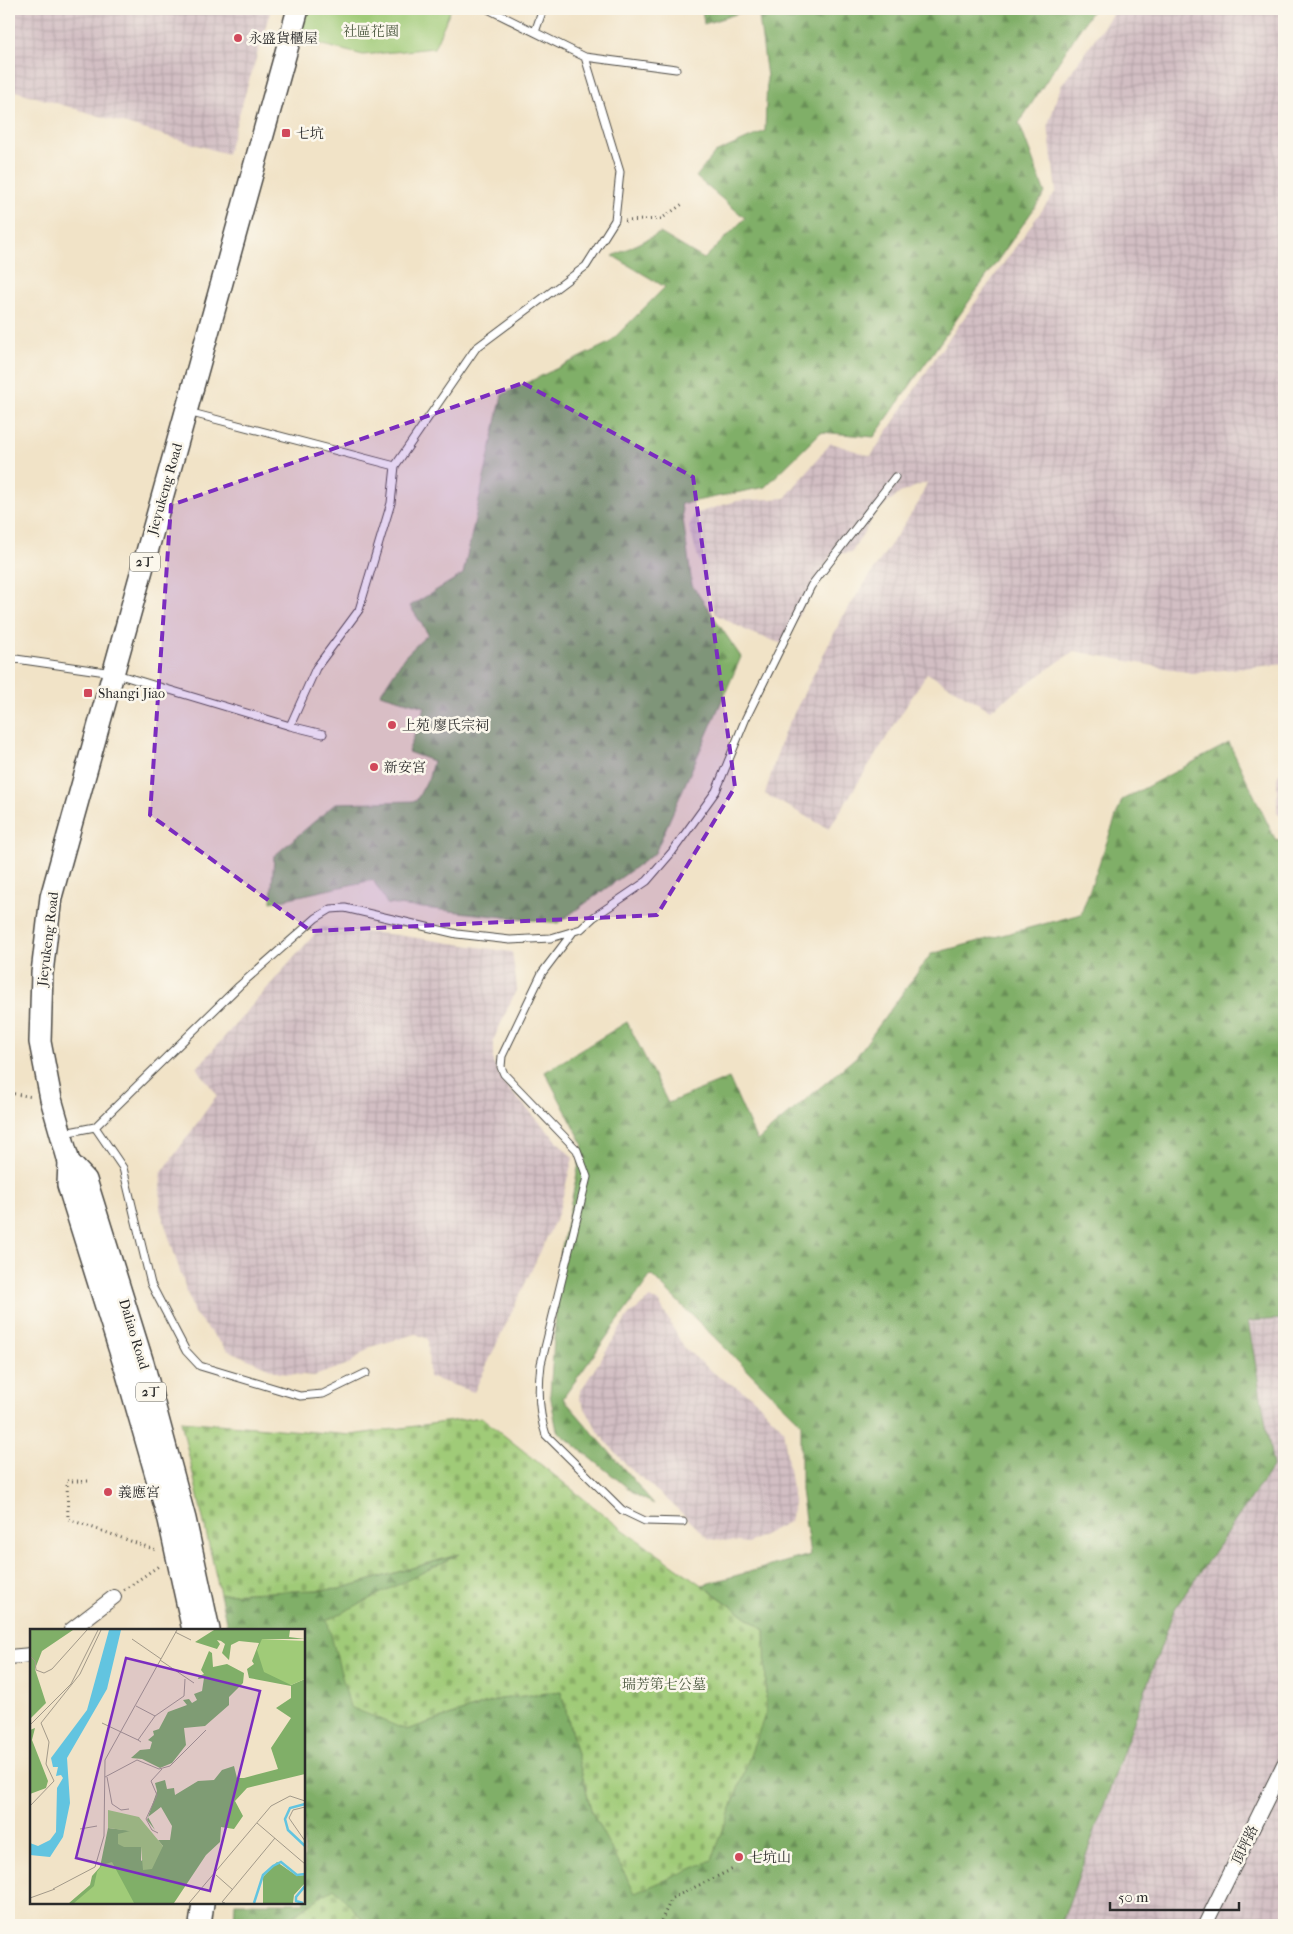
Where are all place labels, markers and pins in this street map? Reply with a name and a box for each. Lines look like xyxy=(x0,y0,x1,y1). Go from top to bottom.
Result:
place label: 永盛貨櫃屋 xyxy=(248,30,318,47)
marker: 永盛貨櫃屋 xyxy=(232,32,244,44)
place label: 七坑 xyxy=(296,125,324,142)
marker: 七坑 xyxy=(280,127,292,139)
place label: Shangi Jiao xyxy=(98,685,165,702)
marker: Shangi Jiao xyxy=(82,687,94,699)
place label: 上苑 廖氏宗祠 xyxy=(402,717,489,734)
marker: 上苑 廖氏宗祠 xyxy=(386,719,398,731)
place label: 新安宮 xyxy=(384,759,426,776)
marker: 新安宮 xyxy=(368,761,380,773)
place label: 義應宮 xyxy=(118,1484,160,1501)
marker: 義應宮 xyxy=(102,1486,114,1498)
place label: 七坑山 xyxy=(749,1849,791,1866)
marker: 七坑山 xyxy=(733,1851,745,1863)

